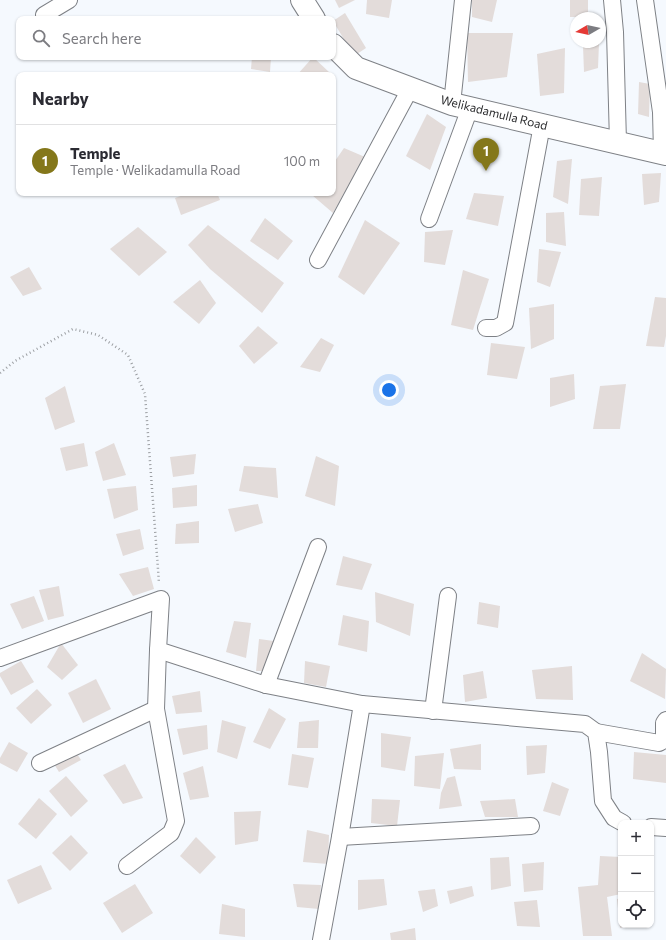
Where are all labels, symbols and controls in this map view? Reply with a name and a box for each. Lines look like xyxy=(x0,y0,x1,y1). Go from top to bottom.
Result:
north arrow xyxy=(570,12,606,48)
search box xyxy=(16,16,336,60)
icon: search xyxy=(30,27,52,49)
text: Search here xyxy=(62,29,141,47)
text: Nearby xyxy=(32,88,89,109)
street label: Welikadamulla Road xyxy=(439,92,549,132)
pin: 1 xyxy=(473,138,499,171)
text: Temple xyxy=(70,144,120,162)
text: 1 xyxy=(42,153,48,169)
text: 100 m xyxy=(284,153,320,169)
text: Temple · Welikadamulla Road xyxy=(70,162,240,178)
your location xyxy=(379,380,399,400)
map controls xyxy=(618,820,654,928)
button: + xyxy=(618,820,654,856)
button: − xyxy=(618,856,654,892)
button: locate xyxy=(618,892,654,928)

